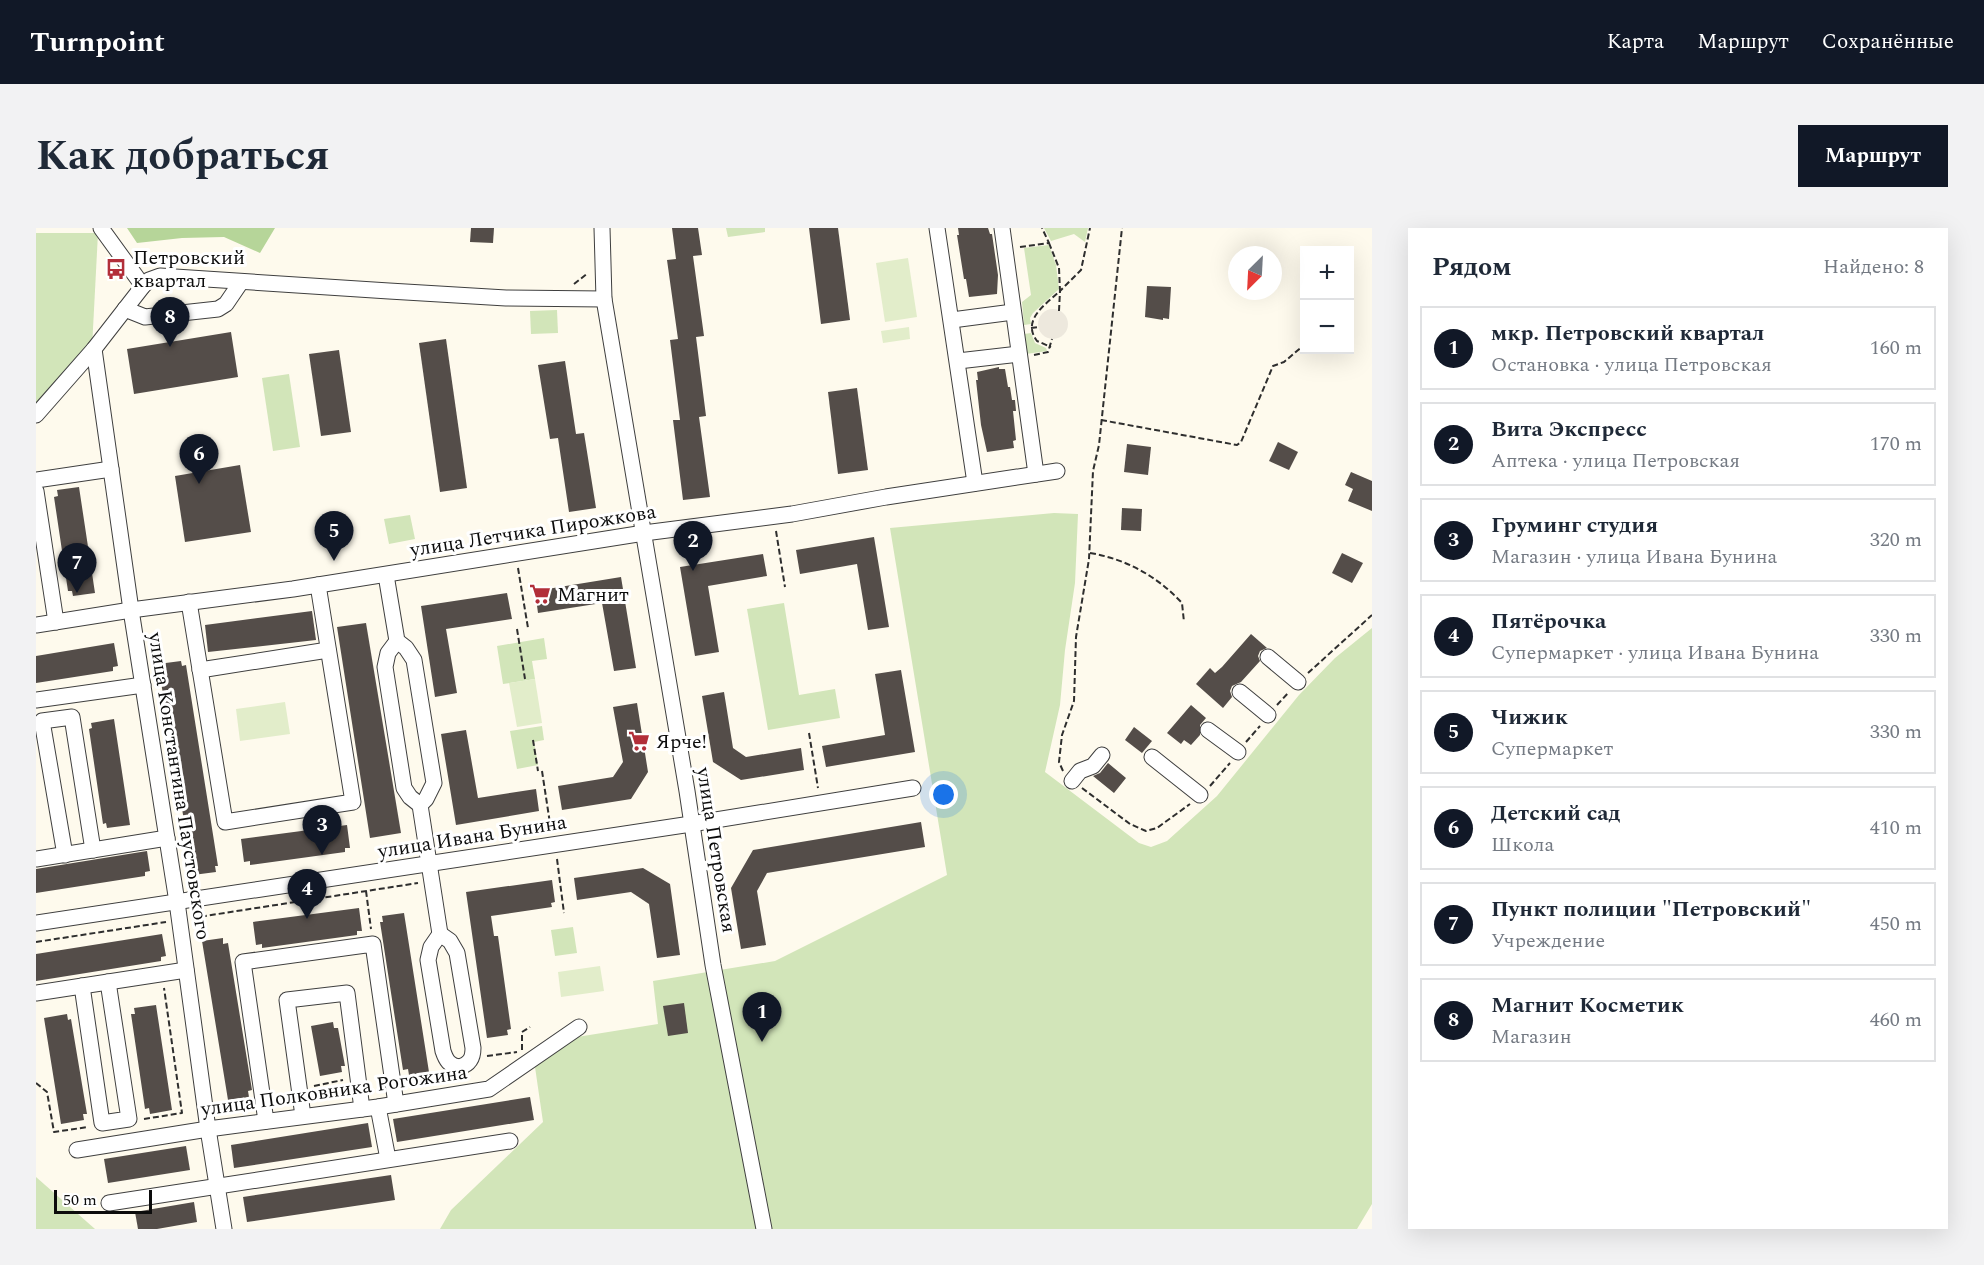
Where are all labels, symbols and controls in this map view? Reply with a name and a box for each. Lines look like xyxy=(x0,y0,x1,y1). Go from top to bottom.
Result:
text: Turnpoint xyxy=(30,21,165,64)
text: Карта xyxy=(1607,26,1664,58)
text: Маршрут xyxy=(1697,26,1789,58)
text: Сохранённые xyxy=(1822,26,1954,58)
text: Как добраться xyxy=(36,125,330,188)
button: Маршрут xyxy=(1798,125,1948,187)
place label: Петровский квартал xyxy=(133,243,245,296)
north arrow xyxy=(1228,246,1282,300)
map controls xyxy=(1300,246,1354,354)
button: + xyxy=(1300,246,1354,300)
text: Рядом xyxy=(1432,247,1512,287)
text: Найдено: 8 xyxy=(1823,252,1924,282)
bus stop icon: Петровский квартал xyxy=(104,257,128,281)
pin: 8 xyxy=(150,298,190,347)
button: − xyxy=(1300,300,1354,354)
text: мкр. Петровский квартал xyxy=(1491,317,1764,350)
text: 1 xyxy=(1448,333,1459,363)
text: 160 m xyxy=(1870,333,1922,363)
text: Остановка · улица Петровская xyxy=(1491,350,1772,380)
text: Вита Экспресс xyxy=(1491,413,1647,446)
text: 2 xyxy=(1448,429,1459,459)
text: 170 m xyxy=(1870,429,1922,459)
pin: 6 xyxy=(180,434,218,484)
text: Аптека · улица Петровская xyxy=(1491,446,1740,476)
street label: улица Летчика Пирожкова xyxy=(407,497,658,565)
text: Груминг студия xyxy=(1491,509,1658,542)
pin: 5 xyxy=(314,512,354,561)
pin: 2 xyxy=(674,522,712,571)
text: 3 xyxy=(1448,525,1459,555)
text: 320 m xyxy=(1870,525,1922,555)
text: Магазин · улица Ивана Бунина xyxy=(1491,542,1777,572)
pin: 7 xyxy=(58,544,96,593)
place label: Магнит xyxy=(557,580,629,610)
supermarket icon: Магнит xyxy=(528,582,552,606)
text: Пятёрочка xyxy=(1491,605,1606,638)
text: 4 xyxy=(1448,621,1459,651)
text: 330 m xyxy=(1870,621,1922,651)
street label: улица Константина Паустовского xyxy=(140,629,218,942)
text: Супермаркет · улица Ивана Бунина xyxy=(1491,638,1819,668)
text: Чижик xyxy=(1491,701,1568,734)
text: 5 xyxy=(1448,717,1459,747)
text: 330 m xyxy=(1870,717,1922,747)
place label: Ярче! xyxy=(656,727,707,757)
supermarket icon: Ярче! xyxy=(627,729,651,753)
text: Супермаркет xyxy=(1491,734,1613,764)
street label: улица Петровская xyxy=(688,764,744,935)
your location xyxy=(929,780,958,809)
text: Детский сад xyxy=(1491,797,1621,830)
pin: 3 xyxy=(302,806,342,855)
street label: улица Ивана Бунина xyxy=(375,807,569,867)
text: 6 xyxy=(1448,813,1459,843)
text: 410 m xyxy=(1870,813,1922,843)
text: Школа xyxy=(1491,830,1554,860)
pin: 4 xyxy=(288,870,326,919)
text: Пункт полиции "Петровский" xyxy=(1491,893,1811,926)
text: 7 xyxy=(1448,909,1459,939)
text: 450 m xyxy=(1870,909,1922,939)
text: Учреждение xyxy=(1491,926,1605,956)
text: Магнит Косметик xyxy=(1491,989,1684,1022)
pin: 1 xyxy=(742,992,782,1042)
text: 8 xyxy=(1448,1005,1459,1035)
text: 460 m xyxy=(1870,1005,1922,1035)
text: Магазин xyxy=(1491,1022,1572,1052)
street label: улица Полковника Рогожина xyxy=(198,1057,469,1125)
scale bar xyxy=(54,1187,152,1214)
text: 50 m xyxy=(63,1188,97,1212)

